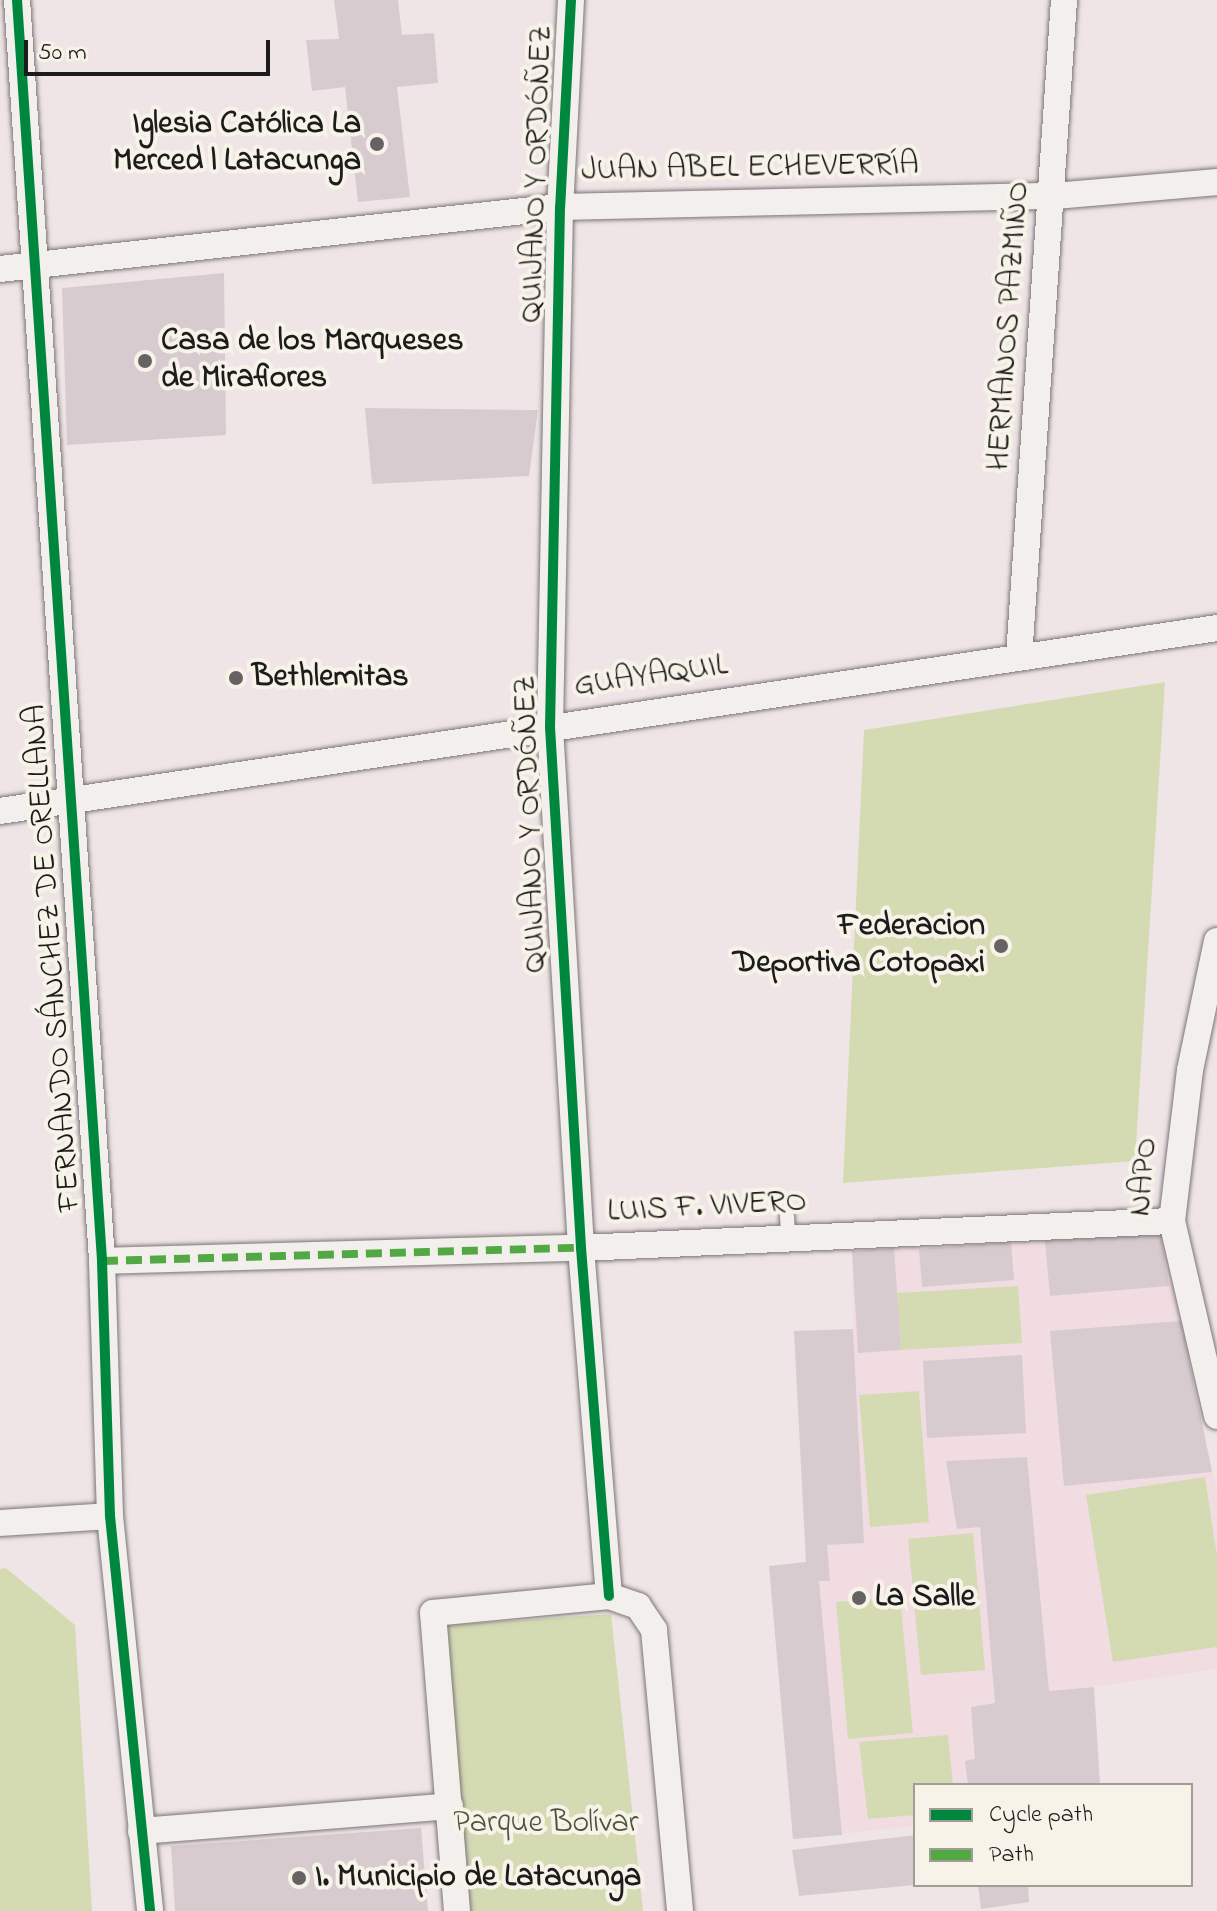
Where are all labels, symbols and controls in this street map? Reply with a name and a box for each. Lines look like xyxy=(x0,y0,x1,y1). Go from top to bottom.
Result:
scale bar xyxy=(28,24,274,74)
street label: QUIJANO Y ORDÓÑEZ xyxy=(514,25,562,323)
text: 50 m xyxy=(38,36,87,71)
place label: Iglesia Católica La Merced | Latacunga xyxy=(113,107,361,182)
marker: Iglesia Católica La Merced | Latacunga xyxy=(368,135,386,153)
street label: JUAN ABEL ECHEVERRÍA xyxy=(581,147,919,191)
street label: HERMANOS PAZMIÑO xyxy=(981,180,1039,472)
place label: Casa de los Marqueses de Miraflores xyxy=(161,324,463,399)
marker: Casa de los Marqueses de Miraflores xyxy=(136,352,154,370)
street label: GUAYAQUIL xyxy=(572,647,730,707)
place label: Bethlemitas xyxy=(252,659,408,697)
marker: Bethlemitas xyxy=(227,669,245,687)
street label: QUIJANO Y ORDÓÑEZ xyxy=(508,675,556,973)
street label: FERNANDO SÁNCHEZ DE ORELLANA xyxy=(17,703,91,1213)
place label: Federacion Deportiva Cotopaxi xyxy=(733,909,985,984)
marker: Federacion Deportiva Cotopaxi xyxy=(992,937,1010,955)
street label: NAPO xyxy=(1122,1136,1168,1218)
street label: LUIS F. VIVERO xyxy=(606,1184,808,1232)
place label: La Salle xyxy=(875,1579,975,1617)
marker: La Salle xyxy=(850,1589,868,1607)
legend xyxy=(913,1783,1193,1887)
text: Cycle path xyxy=(989,1798,1093,1833)
park label: Parque Bolívar xyxy=(453,1805,639,1843)
text: Path xyxy=(989,1838,1034,1873)
place label: I. Municipio de Latacunga xyxy=(315,1859,641,1897)
marker: I. Municipio de Latacunga xyxy=(290,1869,308,1887)

